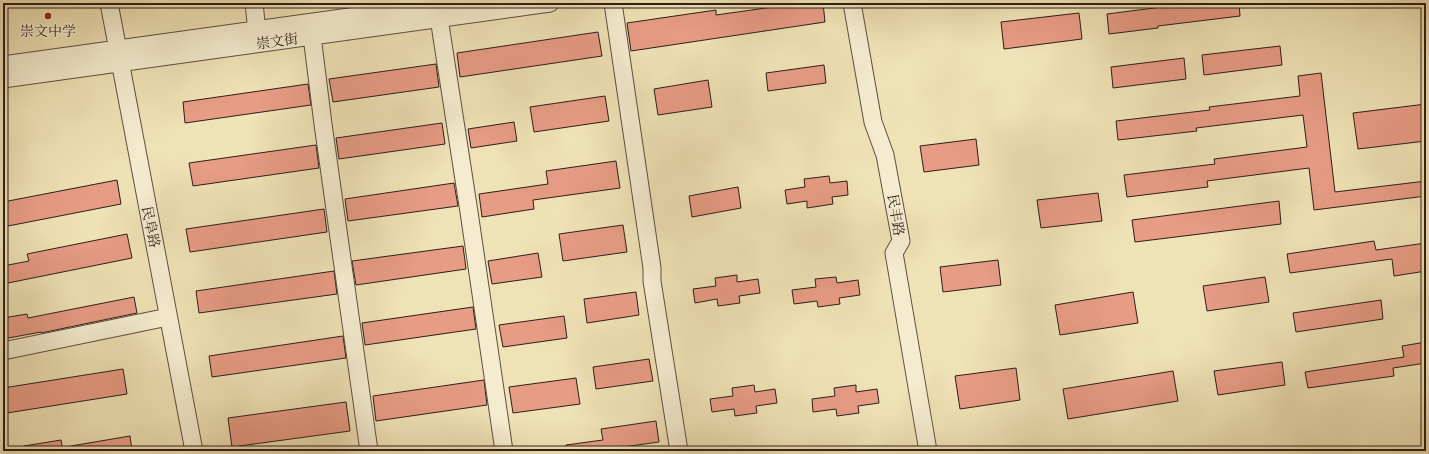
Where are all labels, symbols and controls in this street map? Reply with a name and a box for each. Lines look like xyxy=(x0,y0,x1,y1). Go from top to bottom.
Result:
marker: 崇文中学 xyxy=(43,11,53,21)
place label: 崇文中学 xyxy=(20,22,76,41)
street label: 崇文街 xyxy=(255,29,299,54)
street label: 民丰路 xyxy=(883,193,908,237)
street label: 民阜路 xyxy=(137,205,164,250)

